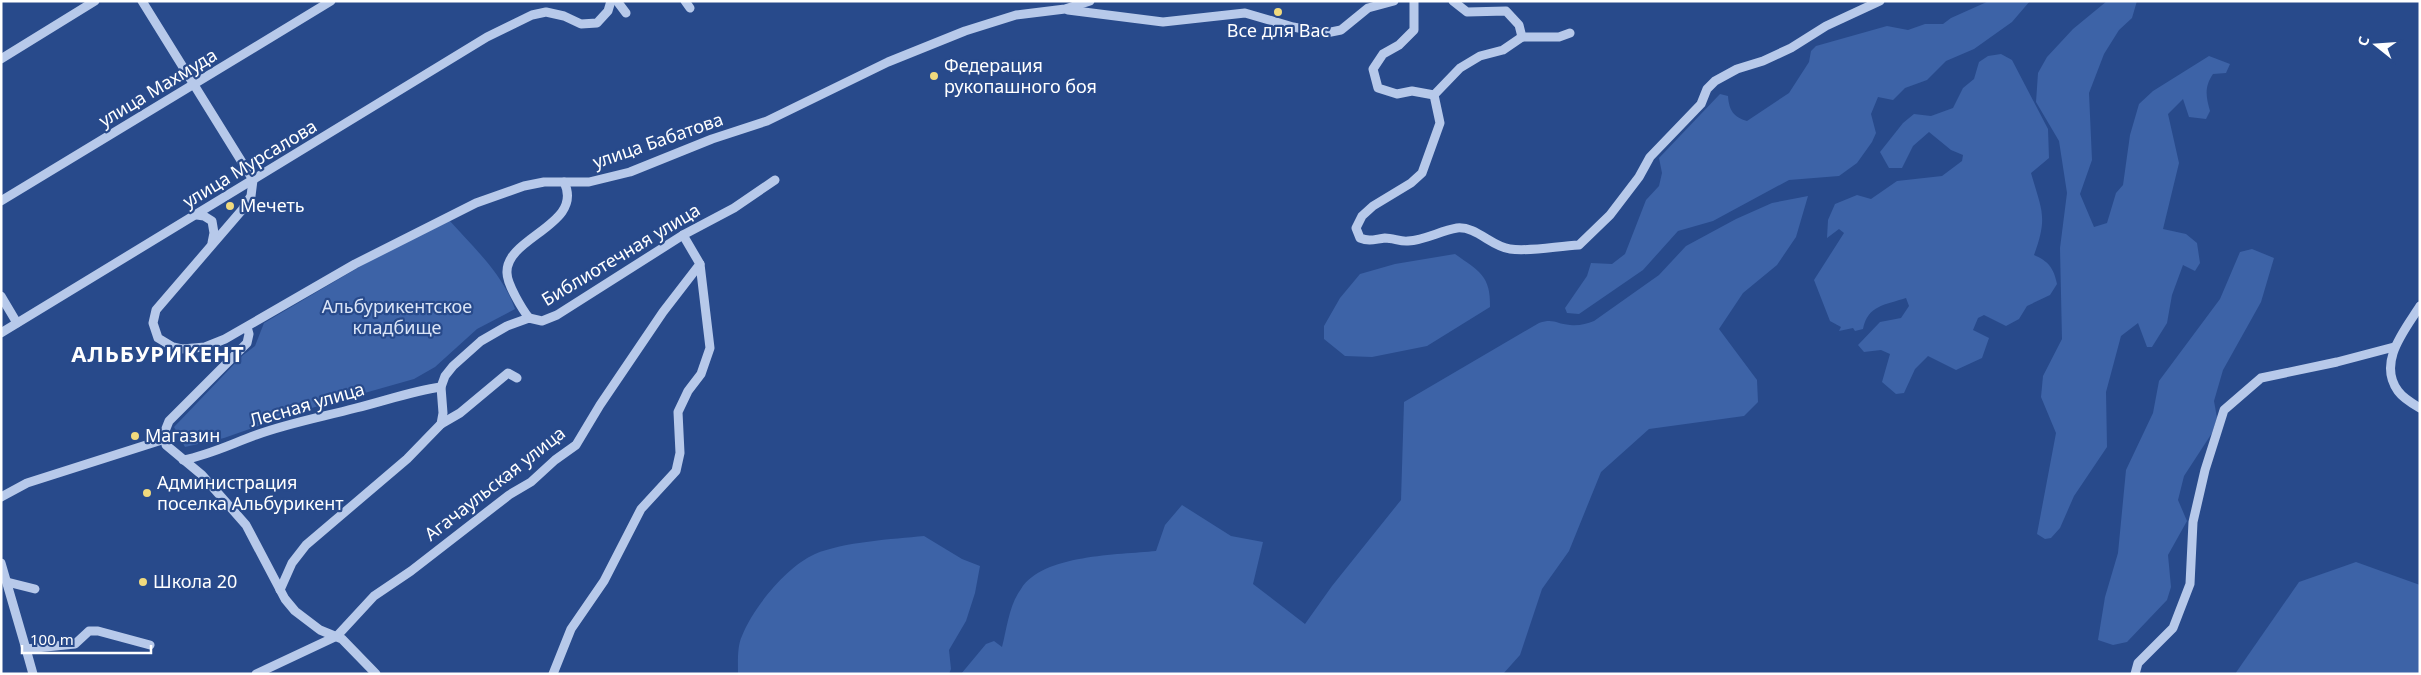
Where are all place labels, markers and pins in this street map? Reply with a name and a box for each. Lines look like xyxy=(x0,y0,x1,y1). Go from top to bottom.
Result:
marker: Все для Вас xyxy=(1272,6,1284,18)
place label: Все для Вас xyxy=(1227,18,1329,42)
place label: Федерация рукопашного боя xyxy=(944,53,1097,98)
marker: Федерация рукопашного боя xyxy=(928,70,940,82)
place label: Мечеть xyxy=(240,193,305,217)
marker: Мечеть xyxy=(224,200,236,212)
place label: Магазин xyxy=(145,423,220,447)
marker: Магазин xyxy=(129,430,141,442)
place label: Администрация поселка Альбурикент xyxy=(157,470,344,515)
marker: Администрация поселка Альбурикент xyxy=(141,487,153,499)
place label: Школа 20 xyxy=(153,569,237,593)
marker: Школа 20 xyxy=(137,576,149,588)

